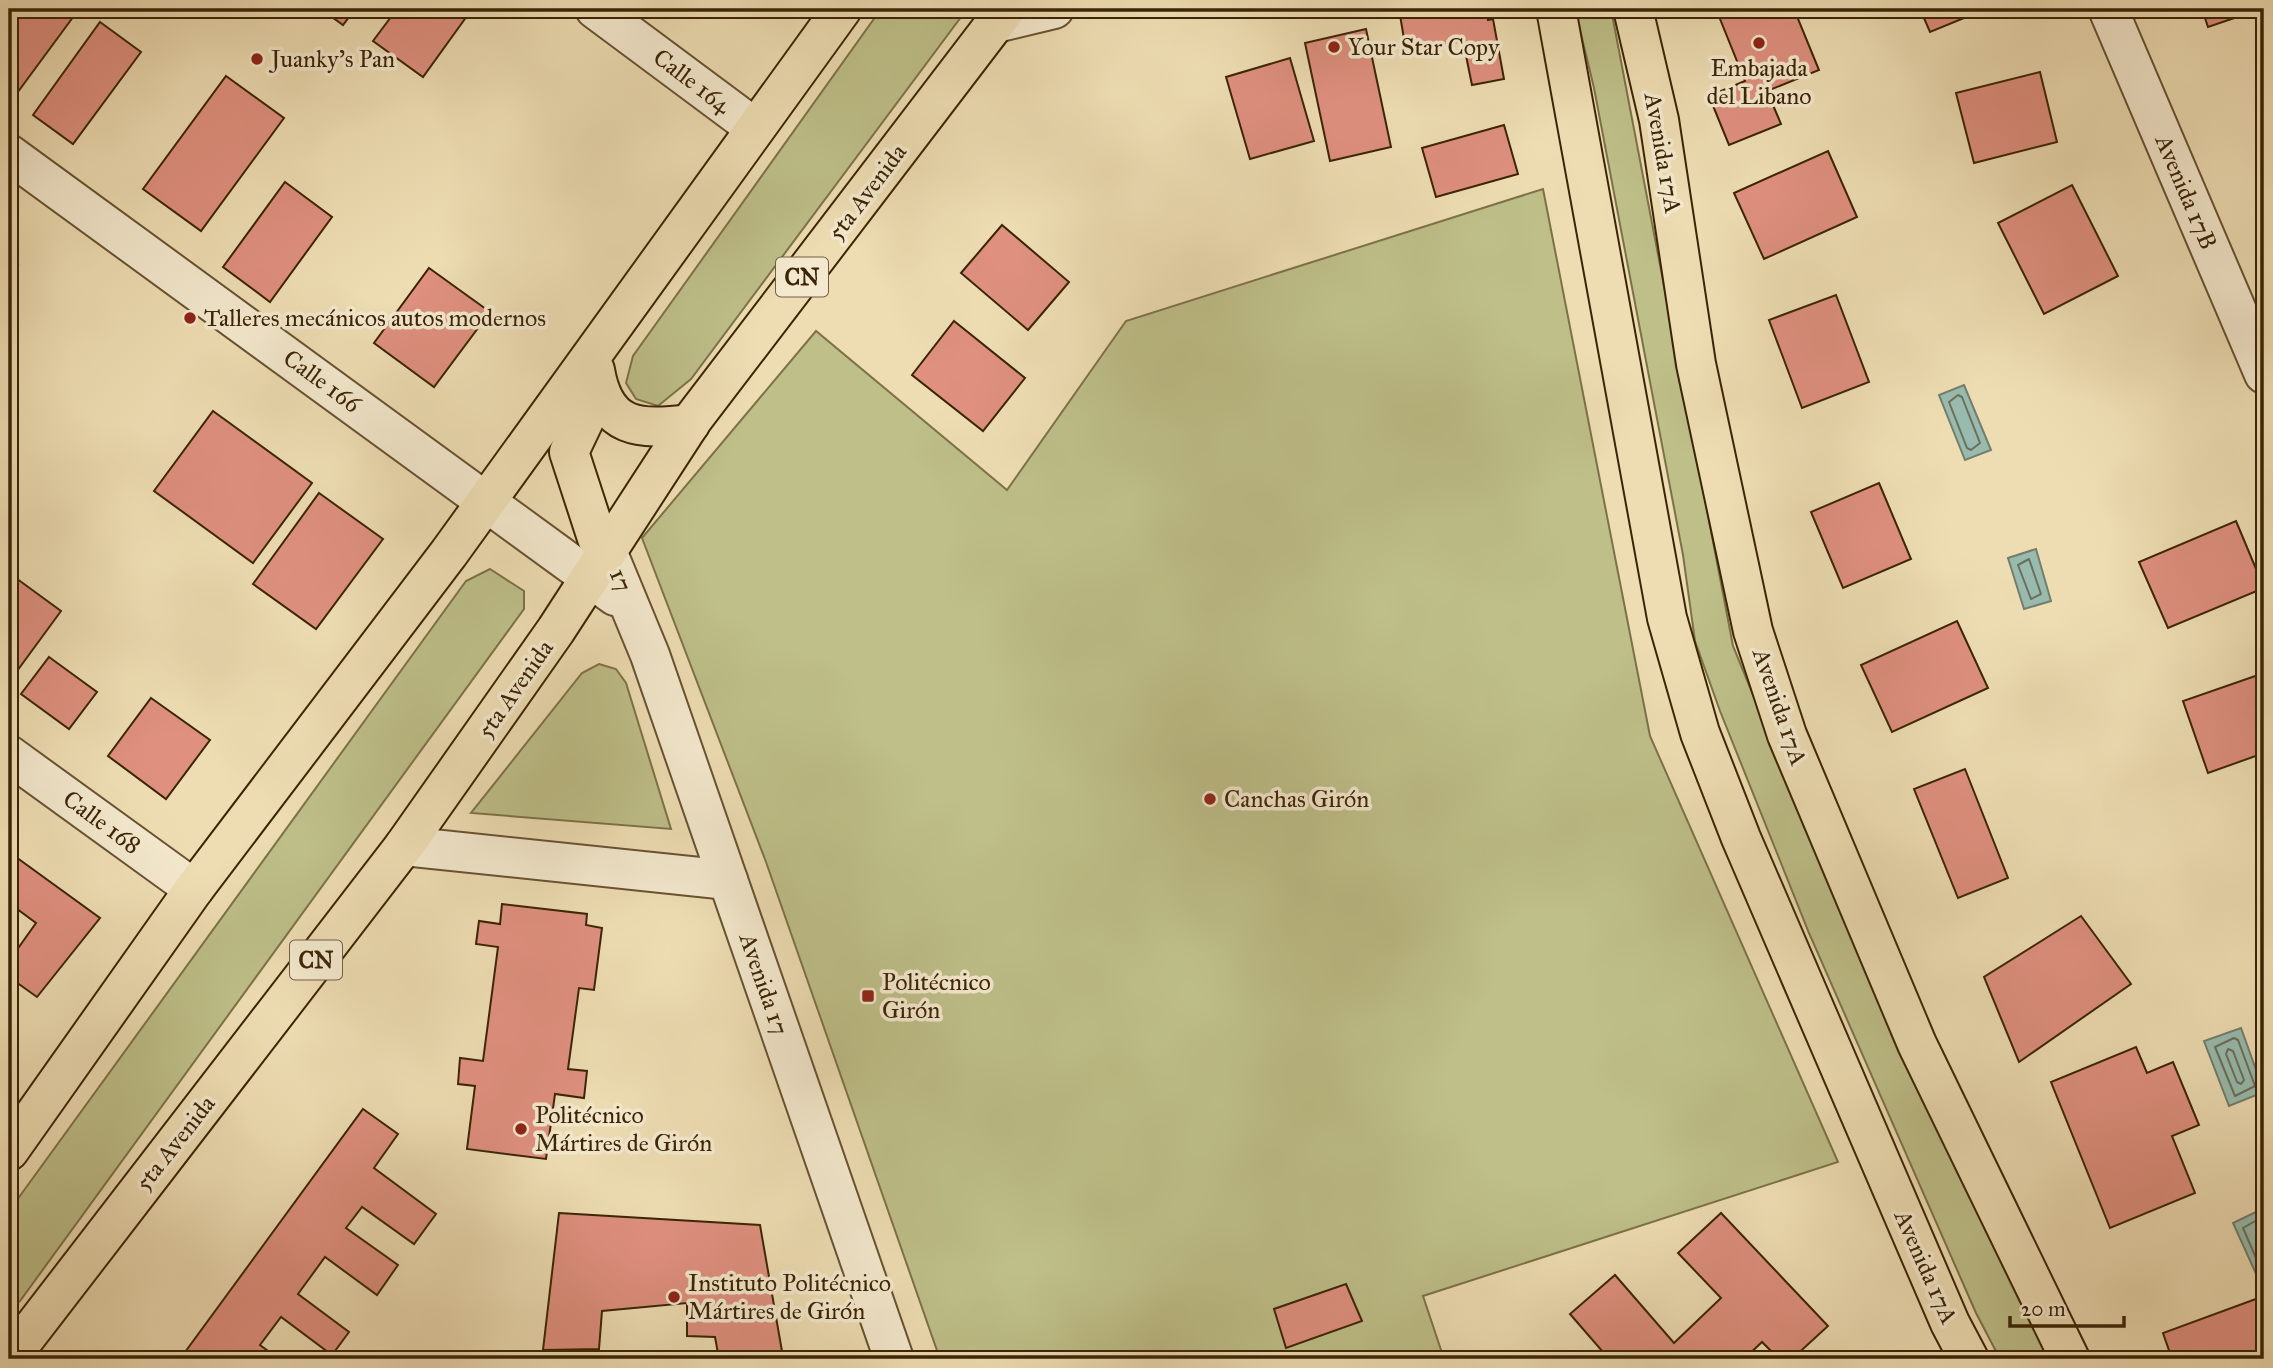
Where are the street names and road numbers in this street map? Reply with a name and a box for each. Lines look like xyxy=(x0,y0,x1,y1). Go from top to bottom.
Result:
street label: Calle 164 xyxy=(647,42,737,120)
street label: Avenida 17A xyxy=(1637,89,1688,216)
street label: Avenida 17B xyxy=(2148,129,2224,254)
street label: 5ta Avenida xyxy=(821,137,914,246)
road number: CN xyxy=(776,258,828,296)
street label: Calle 166 xyxy=(277,343,367,420)
street label: 17 xyxy=(603,564,639,596)
street label: 5ta Avenida xyxy=(470,633,560,744)
street label: Avenida 17A xyxy=(1746,644,1814,769)
street label: Calle 168 xyxy=(57,784,147,860)
street label: Avenida 17 xyxy=(732,928,795,1039)
road number: CN xyxy=(290,940,342,979)
street label: 5ta Avenida xyxy=(128,1089,222,1197)
street label: Avenida 17A xyxy=(1887,1204,1964,1329)

